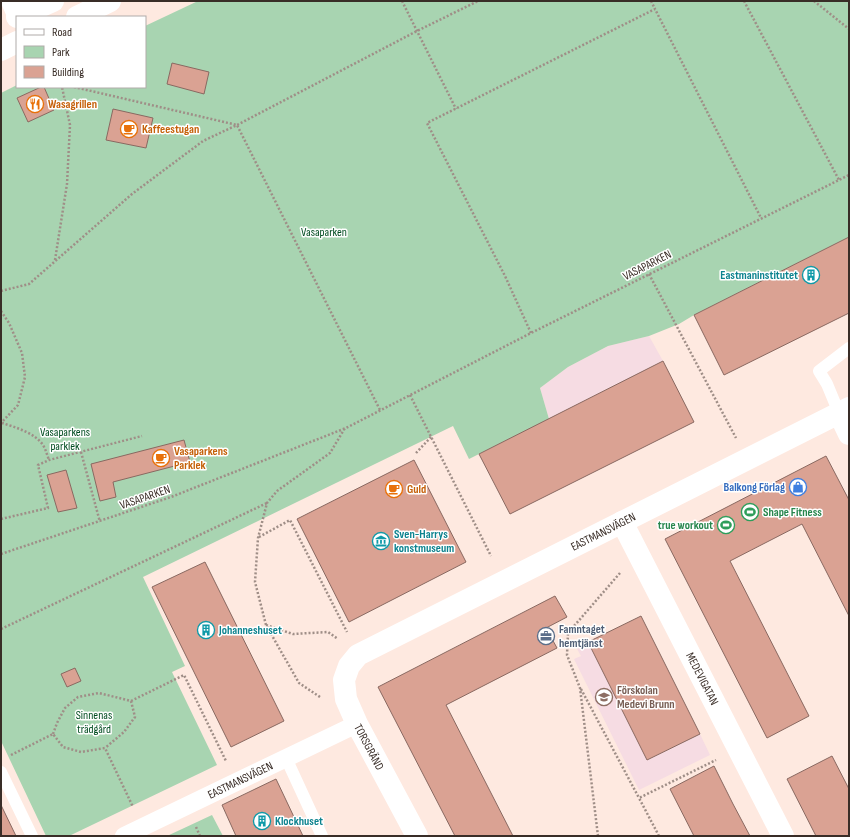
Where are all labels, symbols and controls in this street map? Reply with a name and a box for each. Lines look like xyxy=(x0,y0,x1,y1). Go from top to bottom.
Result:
legend xyxy=(16,16,146,88)
text: Road xyxy=(52,25,72,40)
text: Park xyxy=(52,45,70,60)
text: Building xyxy=(52,65,84,80)
restaurant icon: Wasagrillen xyxy=(25,94,45,114)
place label: Wasagrillen xyxy=(48,97,97,112)
cafe icon: Kaffeestugan xyxy=(119,119,139,139)
place label: Kaffeestugan xyxy=(142,122,199,137)
park label: Vasaparken xyxy=(301,225,347,240)
street label: VASAPARKEN xyxy=(620,247,674,284)
building icon: Eastmaninstitutet xyxy=(801,265,821,285)
place label: Eastmaninstitutet xyxy=(720,268,798,283)
park label: Vasaparkens parklek xyxy=(40,425,90,454)
place label: Vasaparkens Parklek xyxy=(174,444,228,473)
cafe icon: Vasaparkens Parklek xyxy=(151,448,171,468)
shop icon: Balkong Förlag xyxy=(788,477,808,497)
cafe icon: Guld xyxy=(384,479,404,499)
place label: Balkong Förlag xyxy=(723,480,785,495)
street label: VASAPARKEN xyxy=(118,482,172,513)
place label: Guld xyxy=(407,482,426,497)
sports icon: Shape Fitness xyxy=(740,502,760,522)
place label: Shape Fitness xyxy=(763,505,822,520)
street label: EASTMANSVÄGEN xyxy=(568,510,638,555)
sports icon: true workout xyxy=(716,515,736,535)
place label: true workout xyxy=(658,518,713,533)
place label: Sven-Harrys konstmuseum xyxy=(394,527,454,556)
museum icon: Sven-Harrys konstmuseum xyxy=(371,531,391,551)
building icon: Johanneshuset xyxy=(196,620,216,640)
place label: Famntaget hemtjänst xyxy=(559,622,605,651)
place label: Johanneshuset xyxy=(218,623,282,638)
office icon: Famntaget hemtjänst xyxy=(536,626,556,646)
street label: MEDEVIGATAN xyxy=(682,650,722,708)
place label: Förskolan Medevi Brunn xyxy=(617,683,675,712)
school or university icon: Förskolan Medevi Brunn xyxy=(594,687,614,707)
park label: Sinnenas trädgård xyxy=(76,708,112,737)
street label: TORSGRÄND xyxy=(350,722,387,773)
street label: EASTMANSVÄGEN xyxy=(205,758,276,803)
building icon: Klockhuset xyxy=(252,811,272,831)
place label: Klockhuset xyxy=(275,814,323,829)

